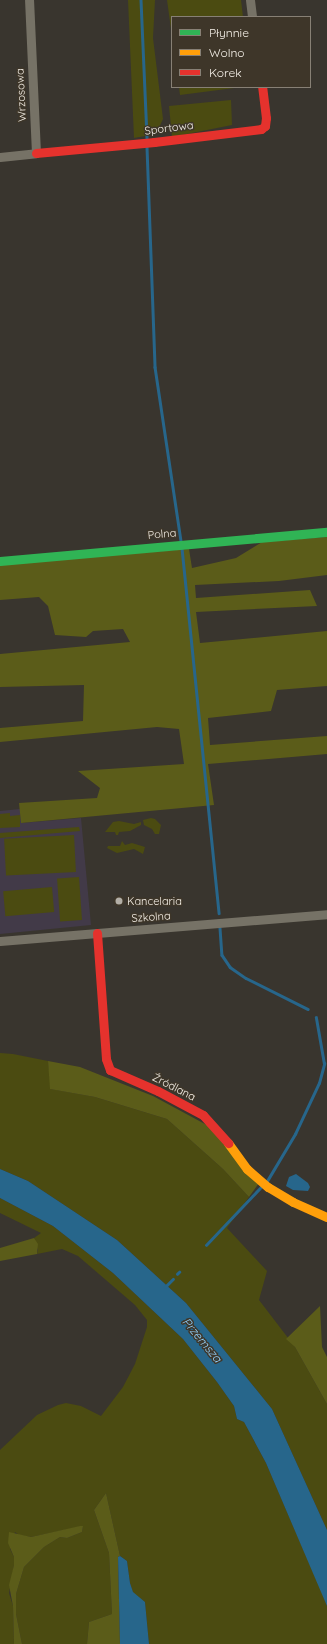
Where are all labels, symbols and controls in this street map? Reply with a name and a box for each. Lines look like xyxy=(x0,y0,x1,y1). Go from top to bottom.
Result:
legend xyxy=(171,16,311,88)
text: Płynnie xyxy=(209,25,249,40)
text: Wolno xyxy=(209,45,245,60)
text: Korek xyxy=(209,65,242,80)
street label: Wrzosowa xyxy=(13,68,29,122)
street label: Sportowa xyxy=(144,118,194,138)
street label: Polna xyxy=(147,526,177,542)
place label: Kancelaria xyxy=(127,894,182,908)
marker: Kancelaria xyxy=(114,896,124,906)
street label: Szkolna xyxy=(131,909,171,925)
street label: Źródlana xyxy=(150,1070,198,1104)
water label: Przemsza xyxy=(179,1315,225,1365)

